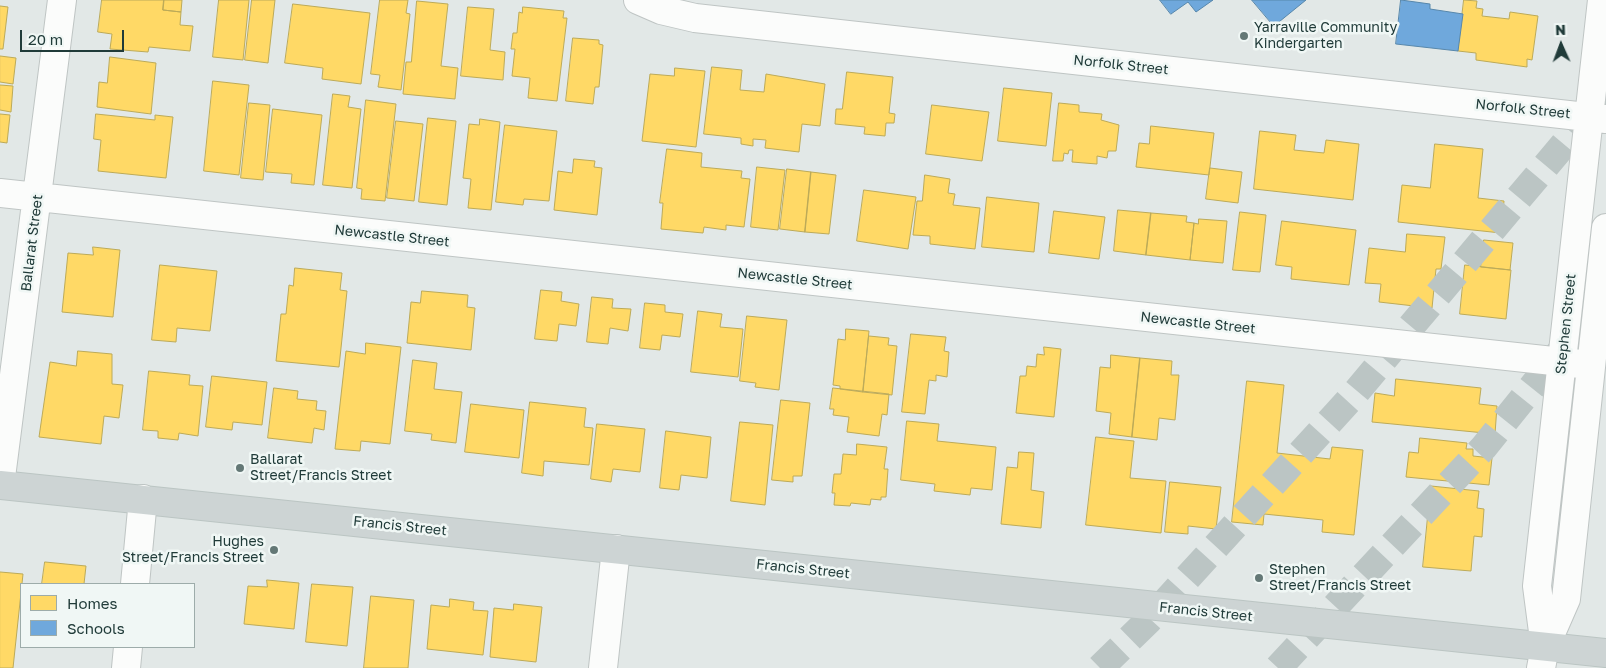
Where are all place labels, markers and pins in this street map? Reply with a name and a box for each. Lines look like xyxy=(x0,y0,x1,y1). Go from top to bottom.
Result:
place label: Yarraville Community Kindergarten xyxy=(1254,20,1397,52)
marker: Yarraville Community Kindergarten xyxy=(1238,30,1250,42)
place label: Ballarat Street/Francis Street xyxy=(250,452,392,484)
marker: Ballarat Street/Francis Street xyxy=(234,462,246,474)
place label: Hughes Street/Francis Street xyxy=(122,534,264,566)
marker: Hughes Street/Francis Street xyxy=(268,544,280,556)
place label: Stephen Street/Francis Street xyxy=(1269,562,1411,594)
marker: Stephen Street/Francis Street xyxy=(1253,572,1265,584)

